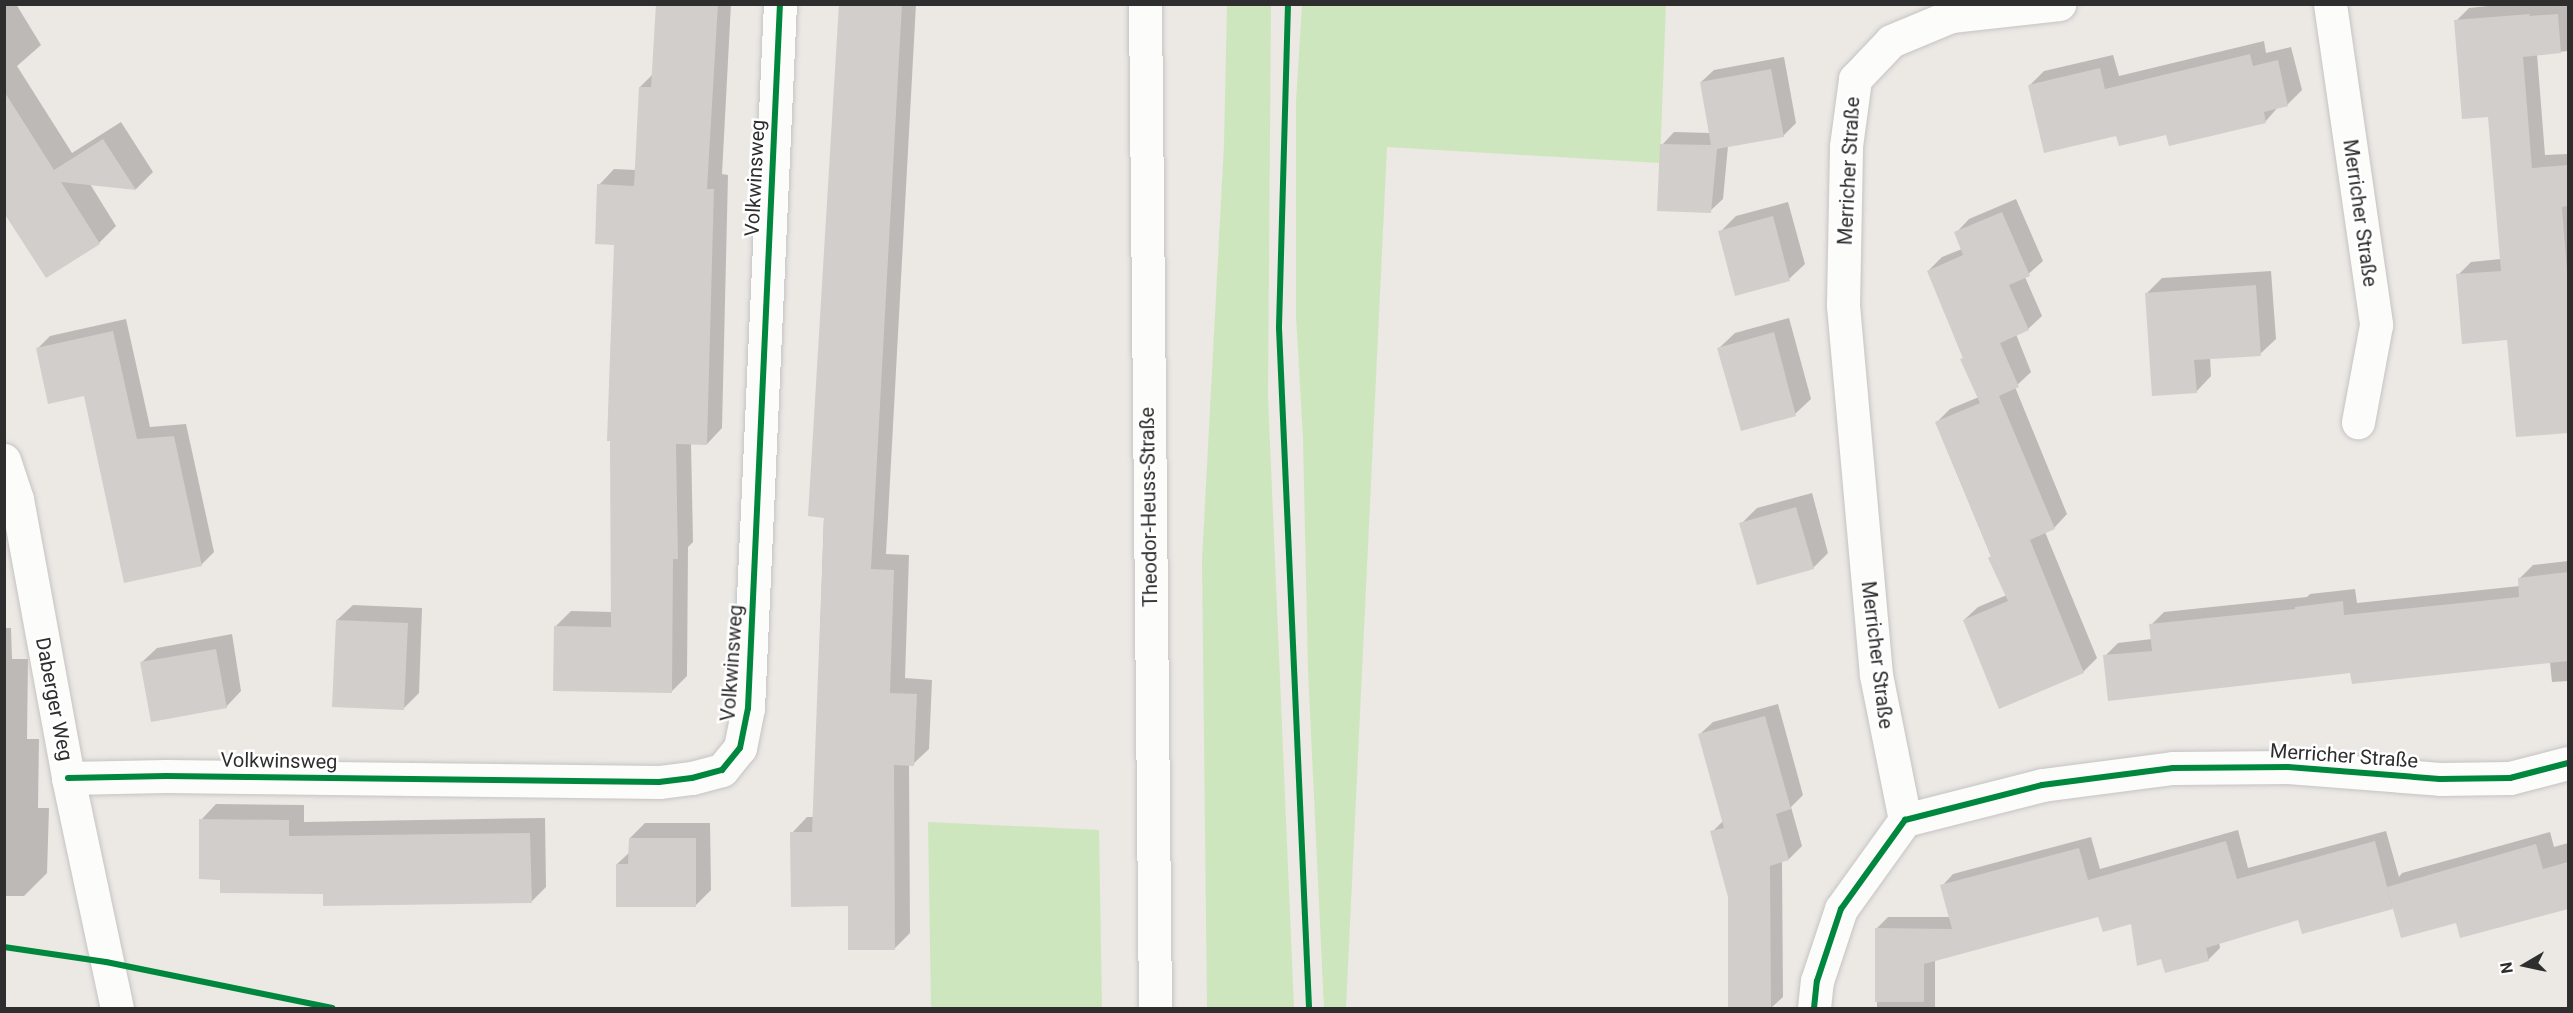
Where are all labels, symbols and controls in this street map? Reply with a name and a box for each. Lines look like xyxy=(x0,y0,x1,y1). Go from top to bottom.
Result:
street label: Merricher Straße xyxy=(1833,96,1865,246)
street label: Volkwinsweg xyxy=(740,119,770,237)
street label: Merricher Straße xyxy=(2338,138,2382,288)
street label: Theodor-Heuss-Straße xyxy=(1135,407,1163,607)
street label: Merricher Straße xyxy=(1856,580,1898,730)
street label: Volkwinsweg xyxy=(716,604,748,722)
street label: Daberger Weg xyxy=(30,635,78,763)
street label: Merricher Straße xyxy=(2269,739,2419,773)
street label: Volkwinsweg xyxy=(220,748,338,774)
north arrow xyxy=(2495,935,2555,995)
text: N xyxy=(2496,961,2517,975)

